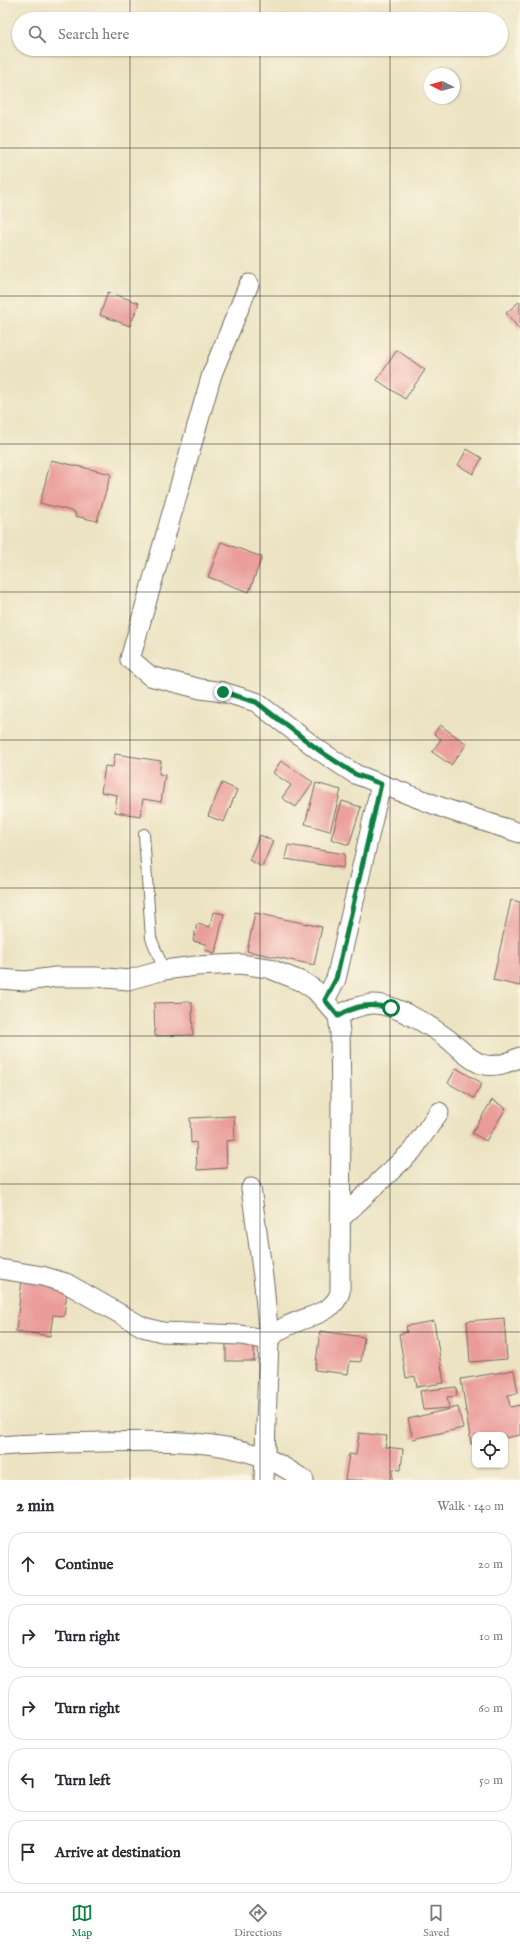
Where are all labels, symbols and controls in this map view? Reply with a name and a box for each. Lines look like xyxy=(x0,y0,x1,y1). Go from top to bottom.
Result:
search box xyxy=(12,12,508,56)
icon: search xyxy=(26,23,48,45)
text: Search here xyxy=(58,25,129,44)
north arrow xyxy=(424,68,460,104)
route end xyxy=(214,683,232,701)
route start xyxy=(382,999,400,1017)
map controls xyxy=(472,1432,508,1468)
button: locate xyxy=(472,1432,508,1468)
text: 2 min xyxy=(16,1496,54,1517)
text: Walk · 140 m xyxy=(437,1498,504,1515)
icon: ahead xyxy=(17,1553,39,1575)
text: Continue xyxy=(55,1555,113,1574)
text: 20 m xyxy=(478,1556,503,1573)
icon: right xyxy=(17,1625,39,1647)
text: Turn right xyxy=(55,1627,120,1646)
text: 10 m xyxy=(479,1628,503,1645)
icon: right xyxy=(17,1697,39,1719)
text: Turn right xyxy=(55,1699,120,1718)
text: 60 m xyxy=(478,1700,503,1717)
icon: left xyxy=(17,1769,39,1791)
text: Turn left xyxy=(55,1771,111,1790)
text: 50 m xyxy=(479,1772,503,1789)
icon: arrive xyxy=(17,1841,39,1863)
text: Arrive at destination xyxy=(55,1843,181,1862)
tab: Map xyxy=(71,1902,93,1940)
tab: Directions xyxy=(234,1902,282,1940)
tab: Saved xyxy=(423,1902,449,1940)

